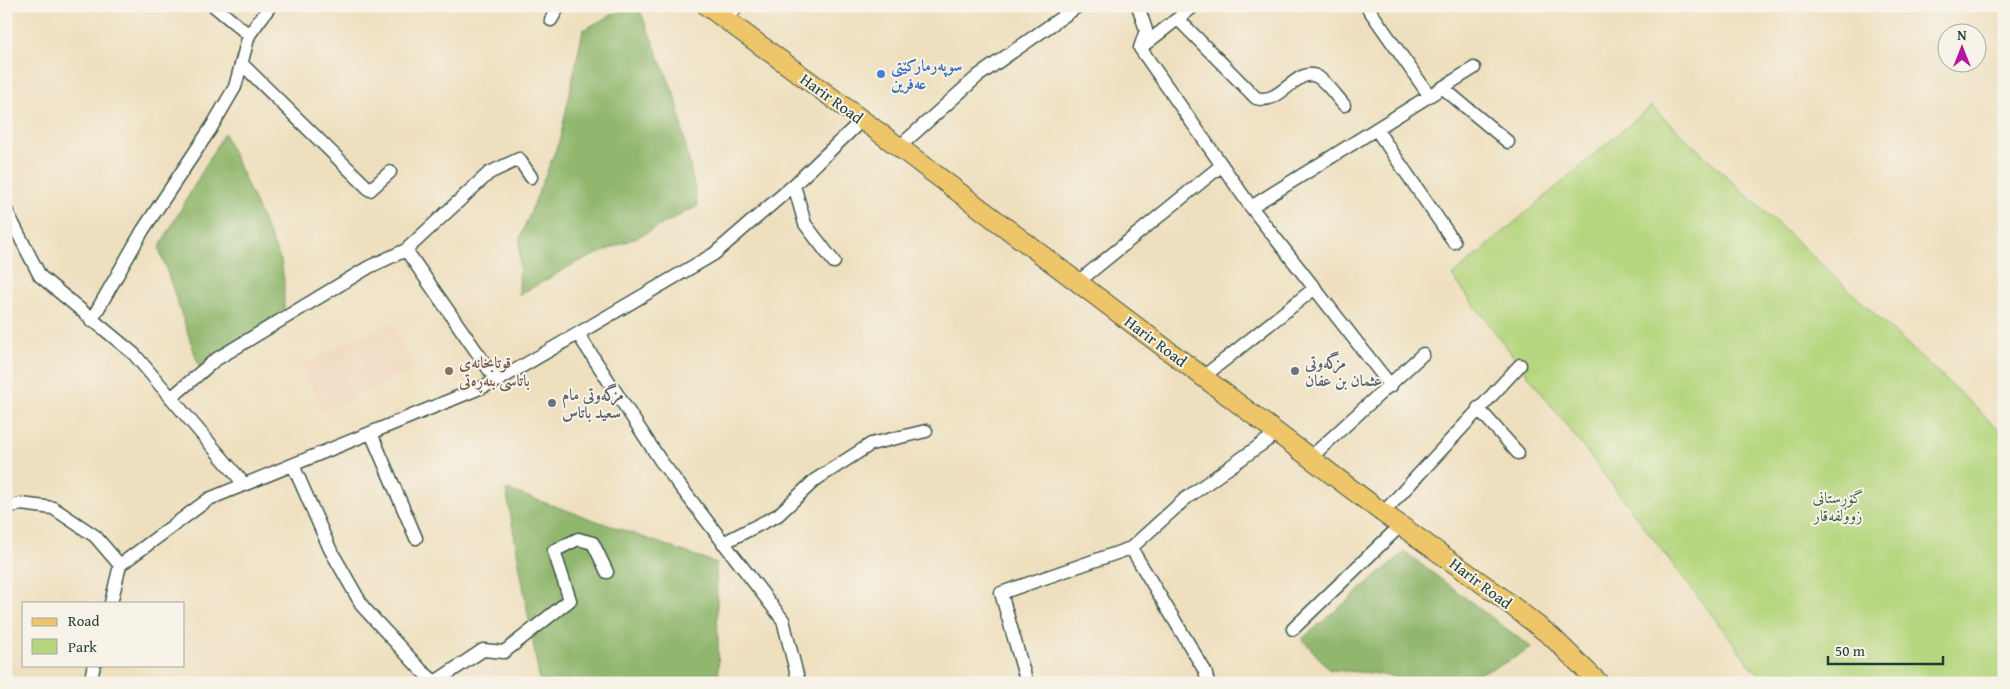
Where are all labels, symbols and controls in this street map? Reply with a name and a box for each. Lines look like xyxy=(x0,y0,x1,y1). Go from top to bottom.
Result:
north arrow xyxy=(1938,22,1988,72)
text: N xyxy=(1957,25,1967,45)
place label: سوپەرمارکێتی عەفرین xyxy=(891,53,962,95)
street label: Harir Road xyxy=(795,67,869,129)
marker: سوپەرمارکێتی عەفرین xyxy=(875,68,887,80)
street label: Harir Road xyxy=(1120,309,1193,373)
place label: قوتابخانەی باتاسی بنەڕەتی xyxy=(458,350,530,394)
place label: مزگەوتی عثمان بن عفان xyxy=(1304,350,1383,392)
marker: قوتابخانەی باتاسی بنەڕەتی xyxy=(443,365,455,377)
marker: مزگەوتی عثمان بن عفان xyxy=(1289,365,1301,377)
place label: مزگەوتی مام سعید باتاس xyxy=(562,382,624,424)
marker: مزگەوتی مام سعید باتاس xyxy=(546,397,558,409)
park label: گۆڕستانی زوولفەقار xyxy=(1812,485,1863,527)
street label: Harir Road xyxy=(1445,551,1518,615)
legend xyxy=(22,602,185,666)
text: Road xyxy=(68,610,99,631)
scale bar xyxy=(1828,634,1942,666)
text: Park xyxy=(68,636,97,657)
text: 50 m xyxy=(1835,640,1866,661)

